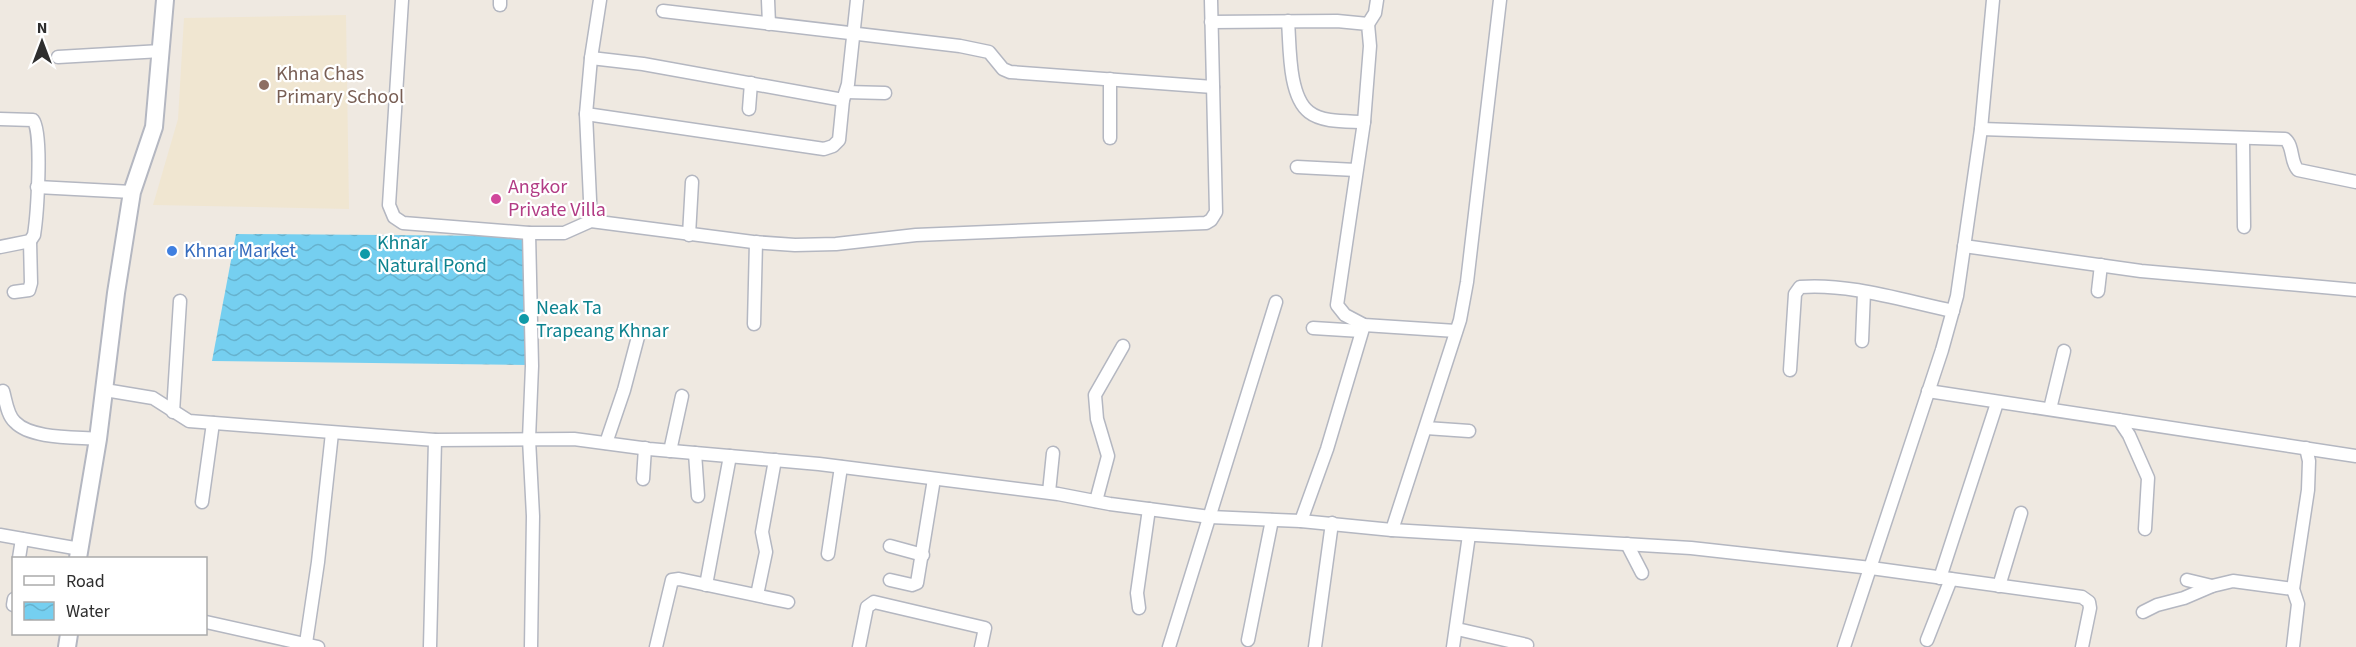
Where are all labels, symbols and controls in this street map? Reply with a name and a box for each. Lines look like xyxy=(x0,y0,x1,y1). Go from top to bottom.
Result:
north arrow xyxy=(12,12,72,72)
text: N xyxy=(37,17,47,39)
place label: Khna Chas Primary School xyxy=(276,60,404,111)
marker: Khna Chas Primary School xyxy=(257,78,271,92)
place label: Angkor Private Villa xyxy=(508,173,606,224)
marker: Angkor Private Villa xyxy=(489,192,503,206)
place label: Khnar Natural Pond xyxy=(377,229,487,280)
place label: Khnar Market xyxy=(184,237,296,265)
marker: Khnar Market xyxy=(165,244,179,258)
marker: Khnar Natural Pond xyxy=(358,247,372,261)
place label: Neak Ta Trapeang Khnar xyxy=(536,294,669,345)
marker: Neak Ta Trapeang Khnar xyxy=(517,312,531,326)
legend xyxy=(12,557,207,635)
text: Road xyxy=(66,569,105,594)
text: Water xyxy=(66,599,110,624)

